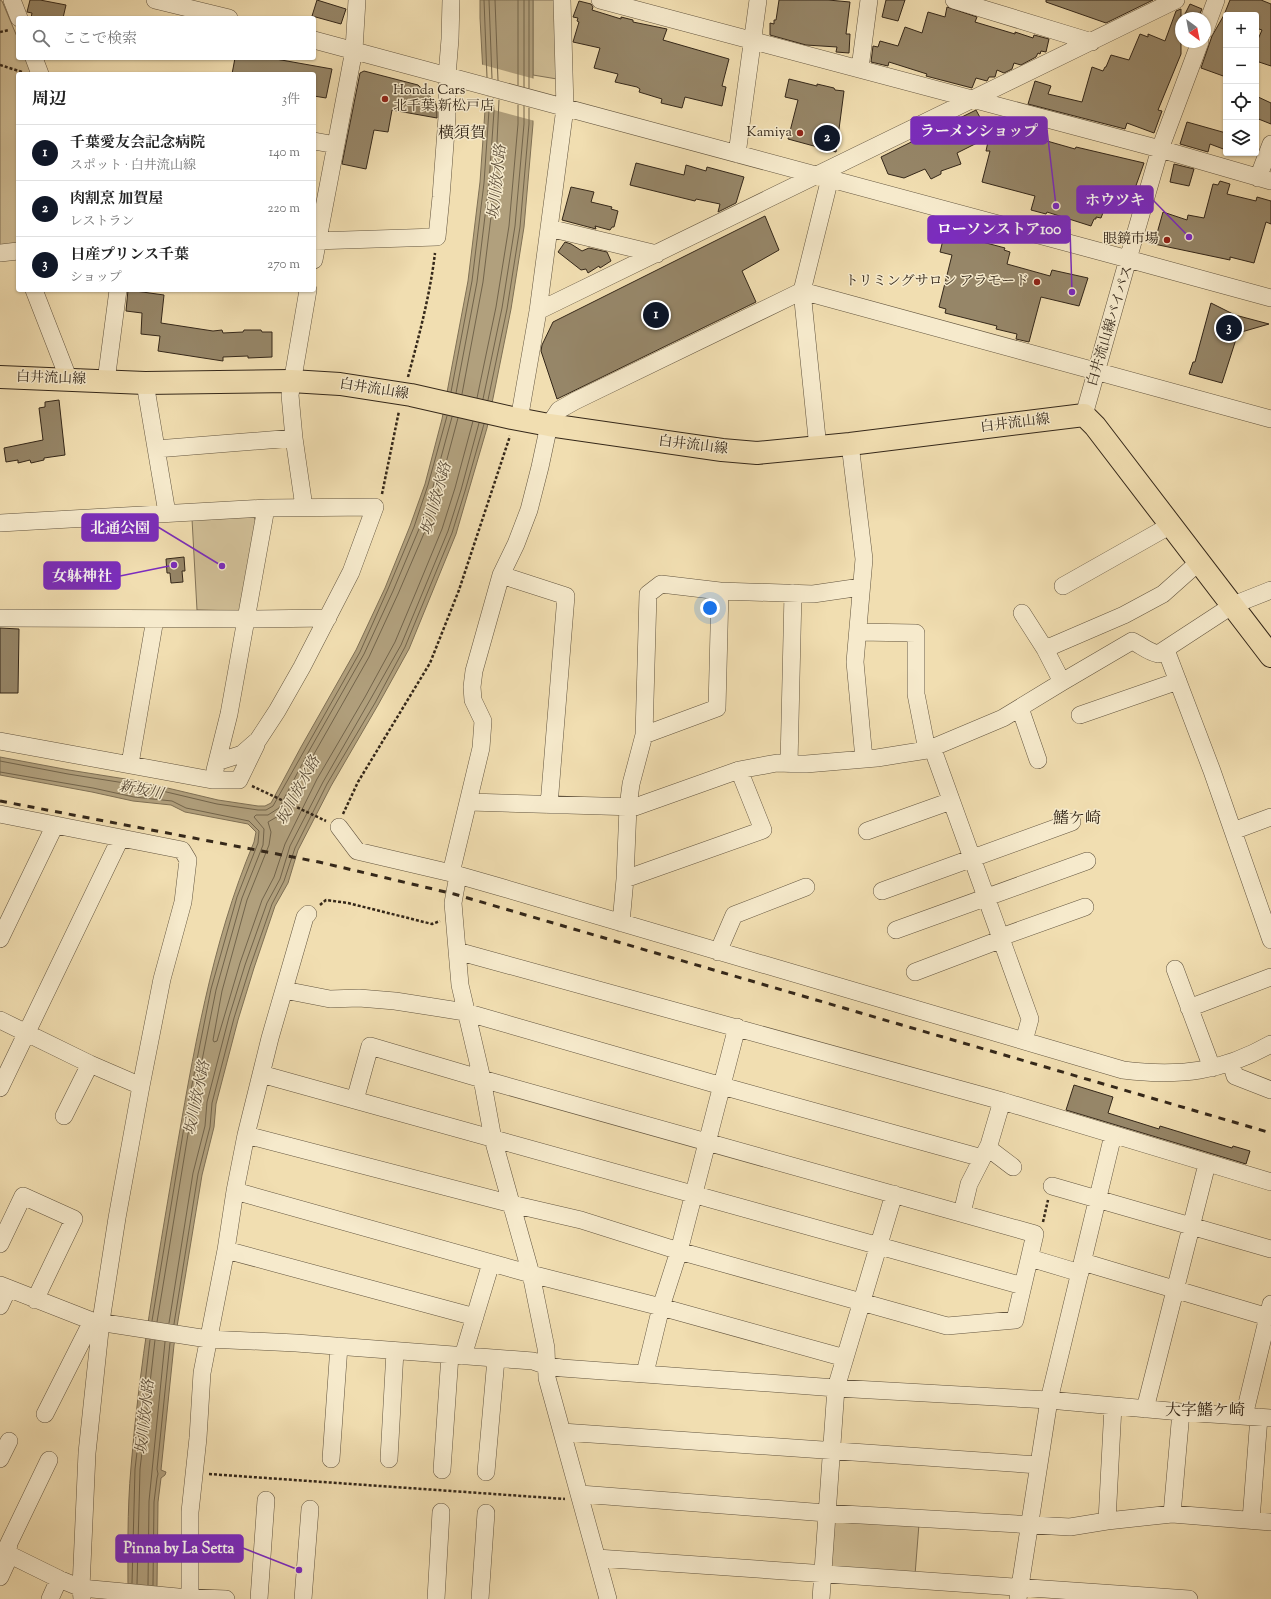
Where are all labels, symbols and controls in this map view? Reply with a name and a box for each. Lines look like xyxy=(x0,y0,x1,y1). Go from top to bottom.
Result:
north arrow xyxy=(1175,12,1211,48)
map controls xyxy=(1223,12,1259,156)
button: + xyxy=(1223,12,1259,48)
search box xyxy=(16,16,316,60)
icon: search xyxy=(30,27,52,49)
text: ここで検索 xyxy=(62,29,137,50)
button: − xyxy=(1223,48,1259,84)
place label: Honda Cars 北千葉 新松戸店 xyxy=(393,81,494,117)
button: locate xyxy=(1223,84,1259,120)
text: 周辺 xyxy=(32,88,66,112)
text: 3件 xyxy=(282,91,300,109)
marker: Honda Cars 北千葉 新松戸店 xyxy=(380,94,390,104)
callout: ラーメンショップ xyxy=(911,117,1047,144)
button: layers xyxy=(1223,120,1259,156)
text: ラーメンショップ xyxy=(920,122,1038,143)
district label: 横須賀 xyxy=(438,123,486,146)
place label: Kamiya xyxy=(747,123,793,143)
pin: 2 xyxy=(814,123,840,153)
marker: Kamiya xyxy=(795,128,805,138)
text: 千葉愛友会記念病院 xyxy=(70,133,205,154)
water label: 坂川放水路 xyxy=(484,143,512,220)
text: 1 xyxy=(43,144,47,162)
text: 140 m xyxy=(269,144,300,162)
text: スポット · 白井流山線 xyxy=(70,157,196,175)
callout: ホウツキ xyxy=(1077,186,1153,213)
text: 肉割烹 加賀屋 xyxy=(70,189,163,210)
text: ホウツキ xyxy=(1085,191,1145,212)
text: 2 xyxy=(42,200,48,218)
text: 220 m xyxy=(267,200,300,218)
text: レストラン xyxy=(70,213,135,231)
callout: ローソンストア100 xyxy=(928,216,1070,243)
text: ローソンストア100 xyxy=(937,220,1061,241)
place label: 眼鏡市場 xyxy=(1103,230,1159,250)
marker: 眼鏡市場 xyxy=(1162,235,1172,245)
text: 日産プリンス千葉 xyxy=(70,245,189,266)
text: 3 xyxy=(42,256,48,274)
text: 270 m xyxy=(267,256,300,274)
street label: 白井流山線バイパス xyxy=(1083,263,1139,389)
text: ショップ xyxy=(70,269,122,287)
place label: トリミングサロン アラモード xyxy=(845,272,1029,292)
marker: トリミングサロン アラモード xyxy=(1032,277,1042,287)
pin: 1 xyxy=(643,300,669,330)
pin: 3 xyxy=(1216,313,1242,343)
street label: 白井流山線 xyxy=(16,368,86,390)
street label: 白井流山線 xyxy=(338,375,410,405)
street label: 白井流山線 xyxy=(979,410,1051,438)
street label: 白井流山線 xyxy=(657,432,729,460)
water label: 坂川放水路 xyxy=(417,459,458,538)
callout: 北通公園 xyxy=(82,514,158,541)
text: 北通公園 xyxy=(90,519,150,540)
callout: 女躰神社 xyxy=(44,562,120,589)
text: 女躰神社 xyxy=(52,567,112,588)
your location xyxy=(700,598,720,618)
water label: 坂川放水路 xyxy=(272,752,326,829)
water label: 新坂川 xyxy=(117,776,167,806)
district label: 鰭ケ崎 xyxy=(1053,808,1101,831)
water label: 坂川放水路 xyxy=(180,1058,216,1137)
water label: 坂川放水路 xyxy=(132,1378,160,1455)
district label: 大字鰭ケ崎 xyxy=(1165,1400,1245,1423)
callout: Pinna by La Setta xyxy=(116,1535,243,1562)
text: Pinna by La Setta xyxy=(124,1539,235,1560)

